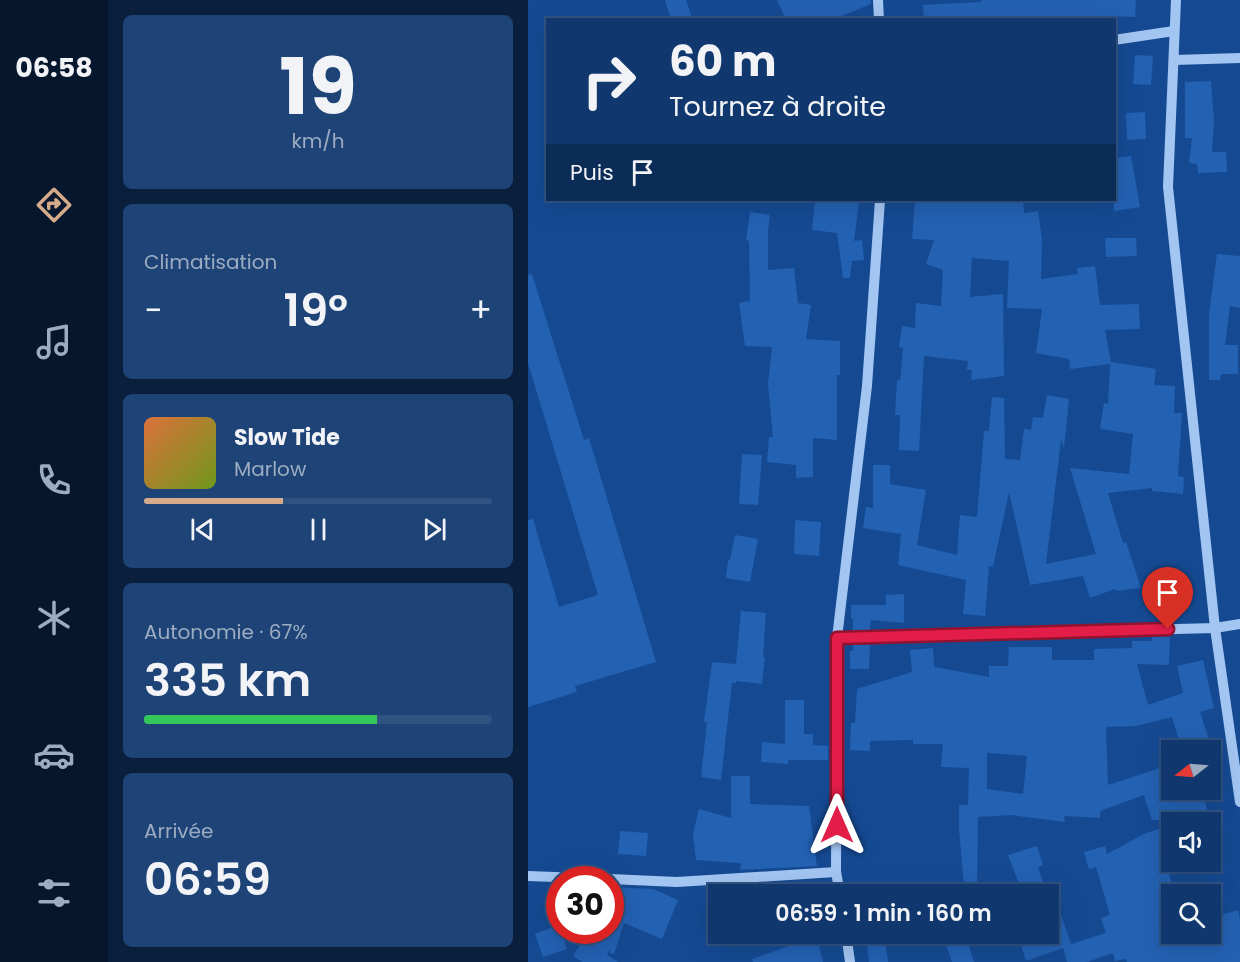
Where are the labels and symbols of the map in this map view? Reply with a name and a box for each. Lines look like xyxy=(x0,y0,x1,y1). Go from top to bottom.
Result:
pin xyxy=(1142,567,1193,629)
north arrow xyxy=(1161,740,1221,800)
position arrow xyxy=(805,793,869,857)
speed limit sign: 30 xyxy=(546,866,624,944)

